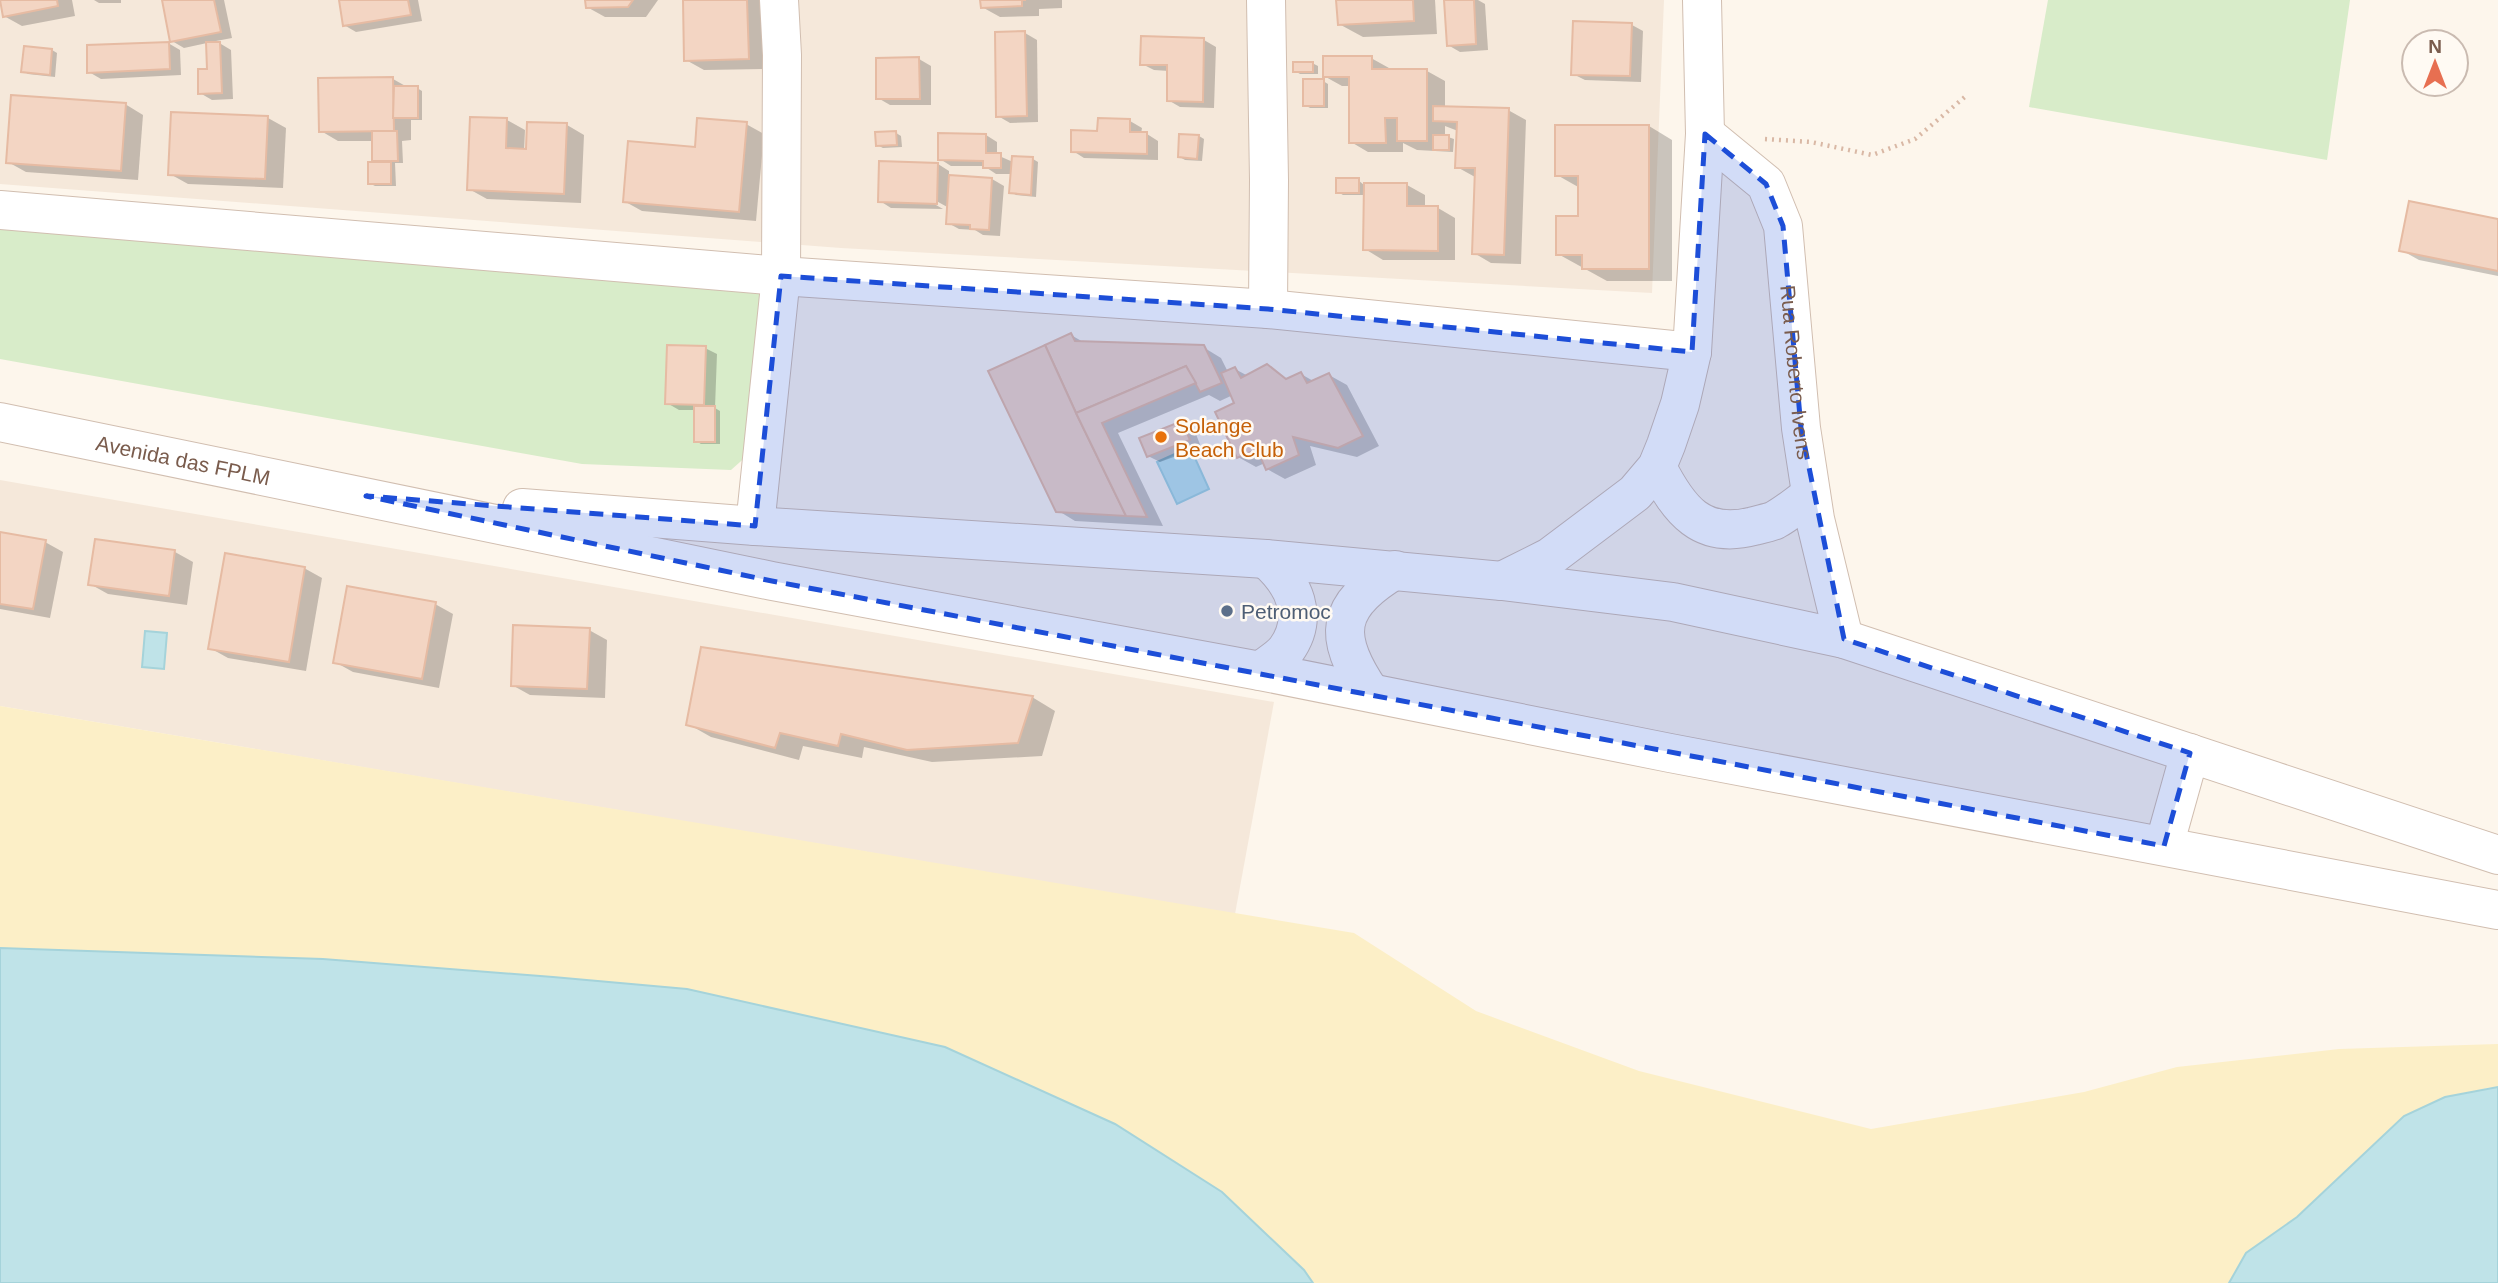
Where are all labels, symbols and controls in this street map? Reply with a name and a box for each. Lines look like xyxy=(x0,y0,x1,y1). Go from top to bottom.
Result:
north arrow xyxy=(2400,28,2470,98)
text: N xyxy=(2428,36,2442,57)
street label: Rua Roberto Ivens xyxy=(1777,284,1817,461)
place label: Solange Beach Club xyxy=(1175,414,1284,461)
marker: Solange Beach Club xyxy=(1153,429,1169,445)
street label: Avenida das FPLM xyxy=(94,431,272,489)
place label: Petromoc xyxy=(1241,600,1331,623)
marker: Petromoc xyxy=(1219,603,1235,619)

